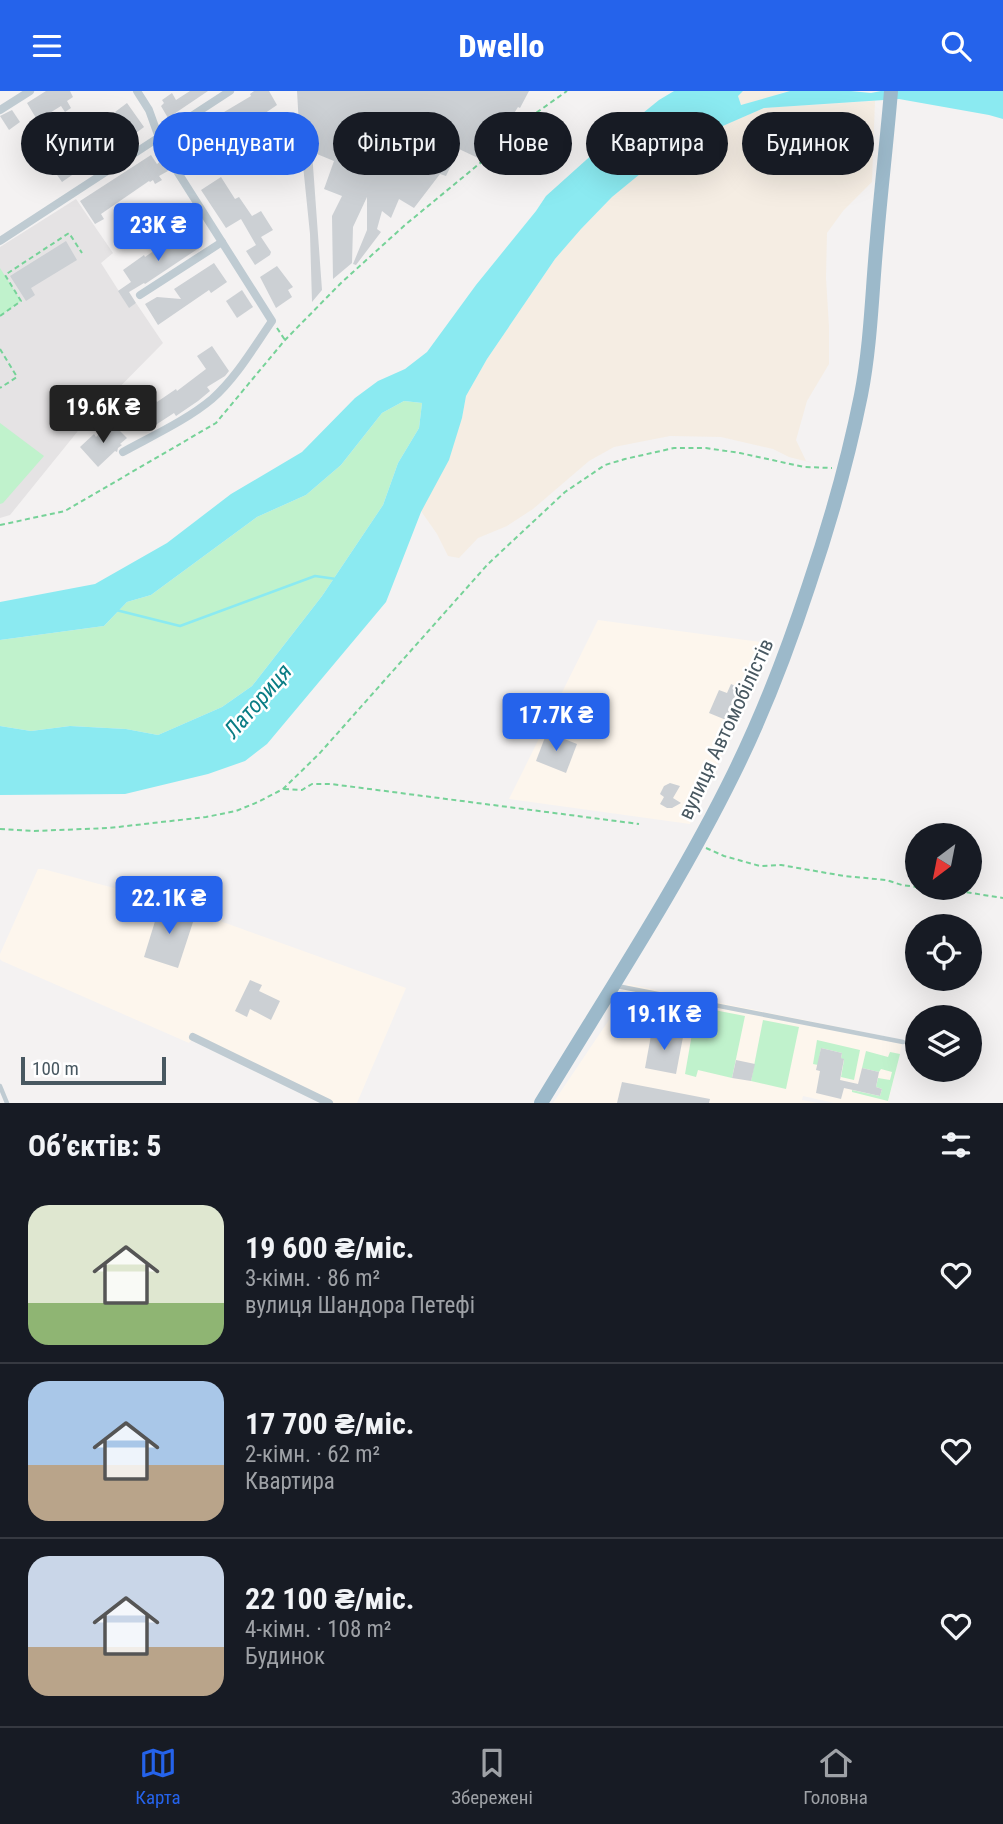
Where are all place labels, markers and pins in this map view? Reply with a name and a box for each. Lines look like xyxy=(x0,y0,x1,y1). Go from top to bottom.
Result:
pin: 23K ₴ xyxy=(109,204,207,263)
pin: 19.6K ₴ xyxy=(38,385,168,445)
pin: 17.7K ₴ xyxy=(491,693,621,753)
pin: 22.1K ₴ xyxy=(104,877,234,936)
pin: 19.1K ₴ xyxy=(599,993,729,1052)

